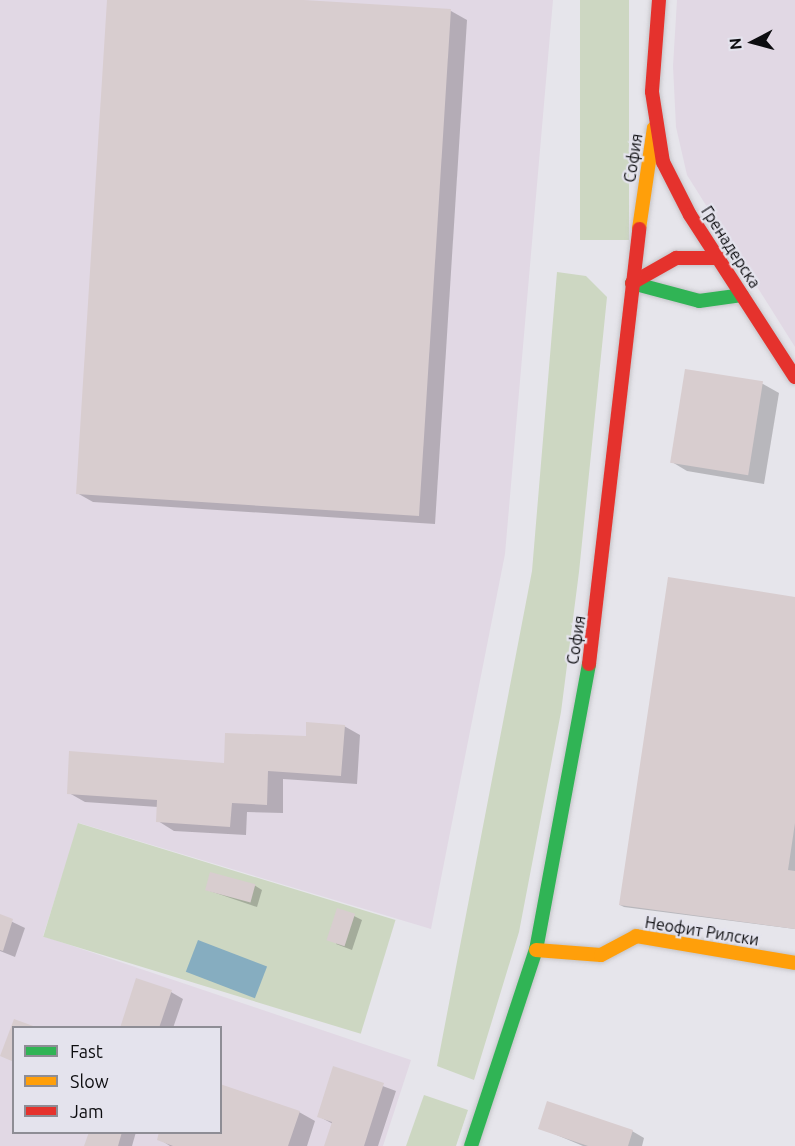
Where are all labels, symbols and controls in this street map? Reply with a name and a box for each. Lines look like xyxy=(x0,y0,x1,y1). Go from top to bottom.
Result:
north arrow xyxy=(723,12,783,72)
text: N xyxy=(726,37,745,51)
street label: София xyxy=(620,132,646,184)
street label: Гренадерска xyxy=(697,202,765,292)
street label: София xyxy=(563,614,589,666)
street label: Неофит Рилски xyxy=(644,913,760,949)
legend xyxy=(12,1026,222,1134)
text: Fast xyxy=(70,1041,103,1061)
text: Slow xyxy=(70,1071,109,1091)
text: Jam xyxy=(70,1101,104,1121)

